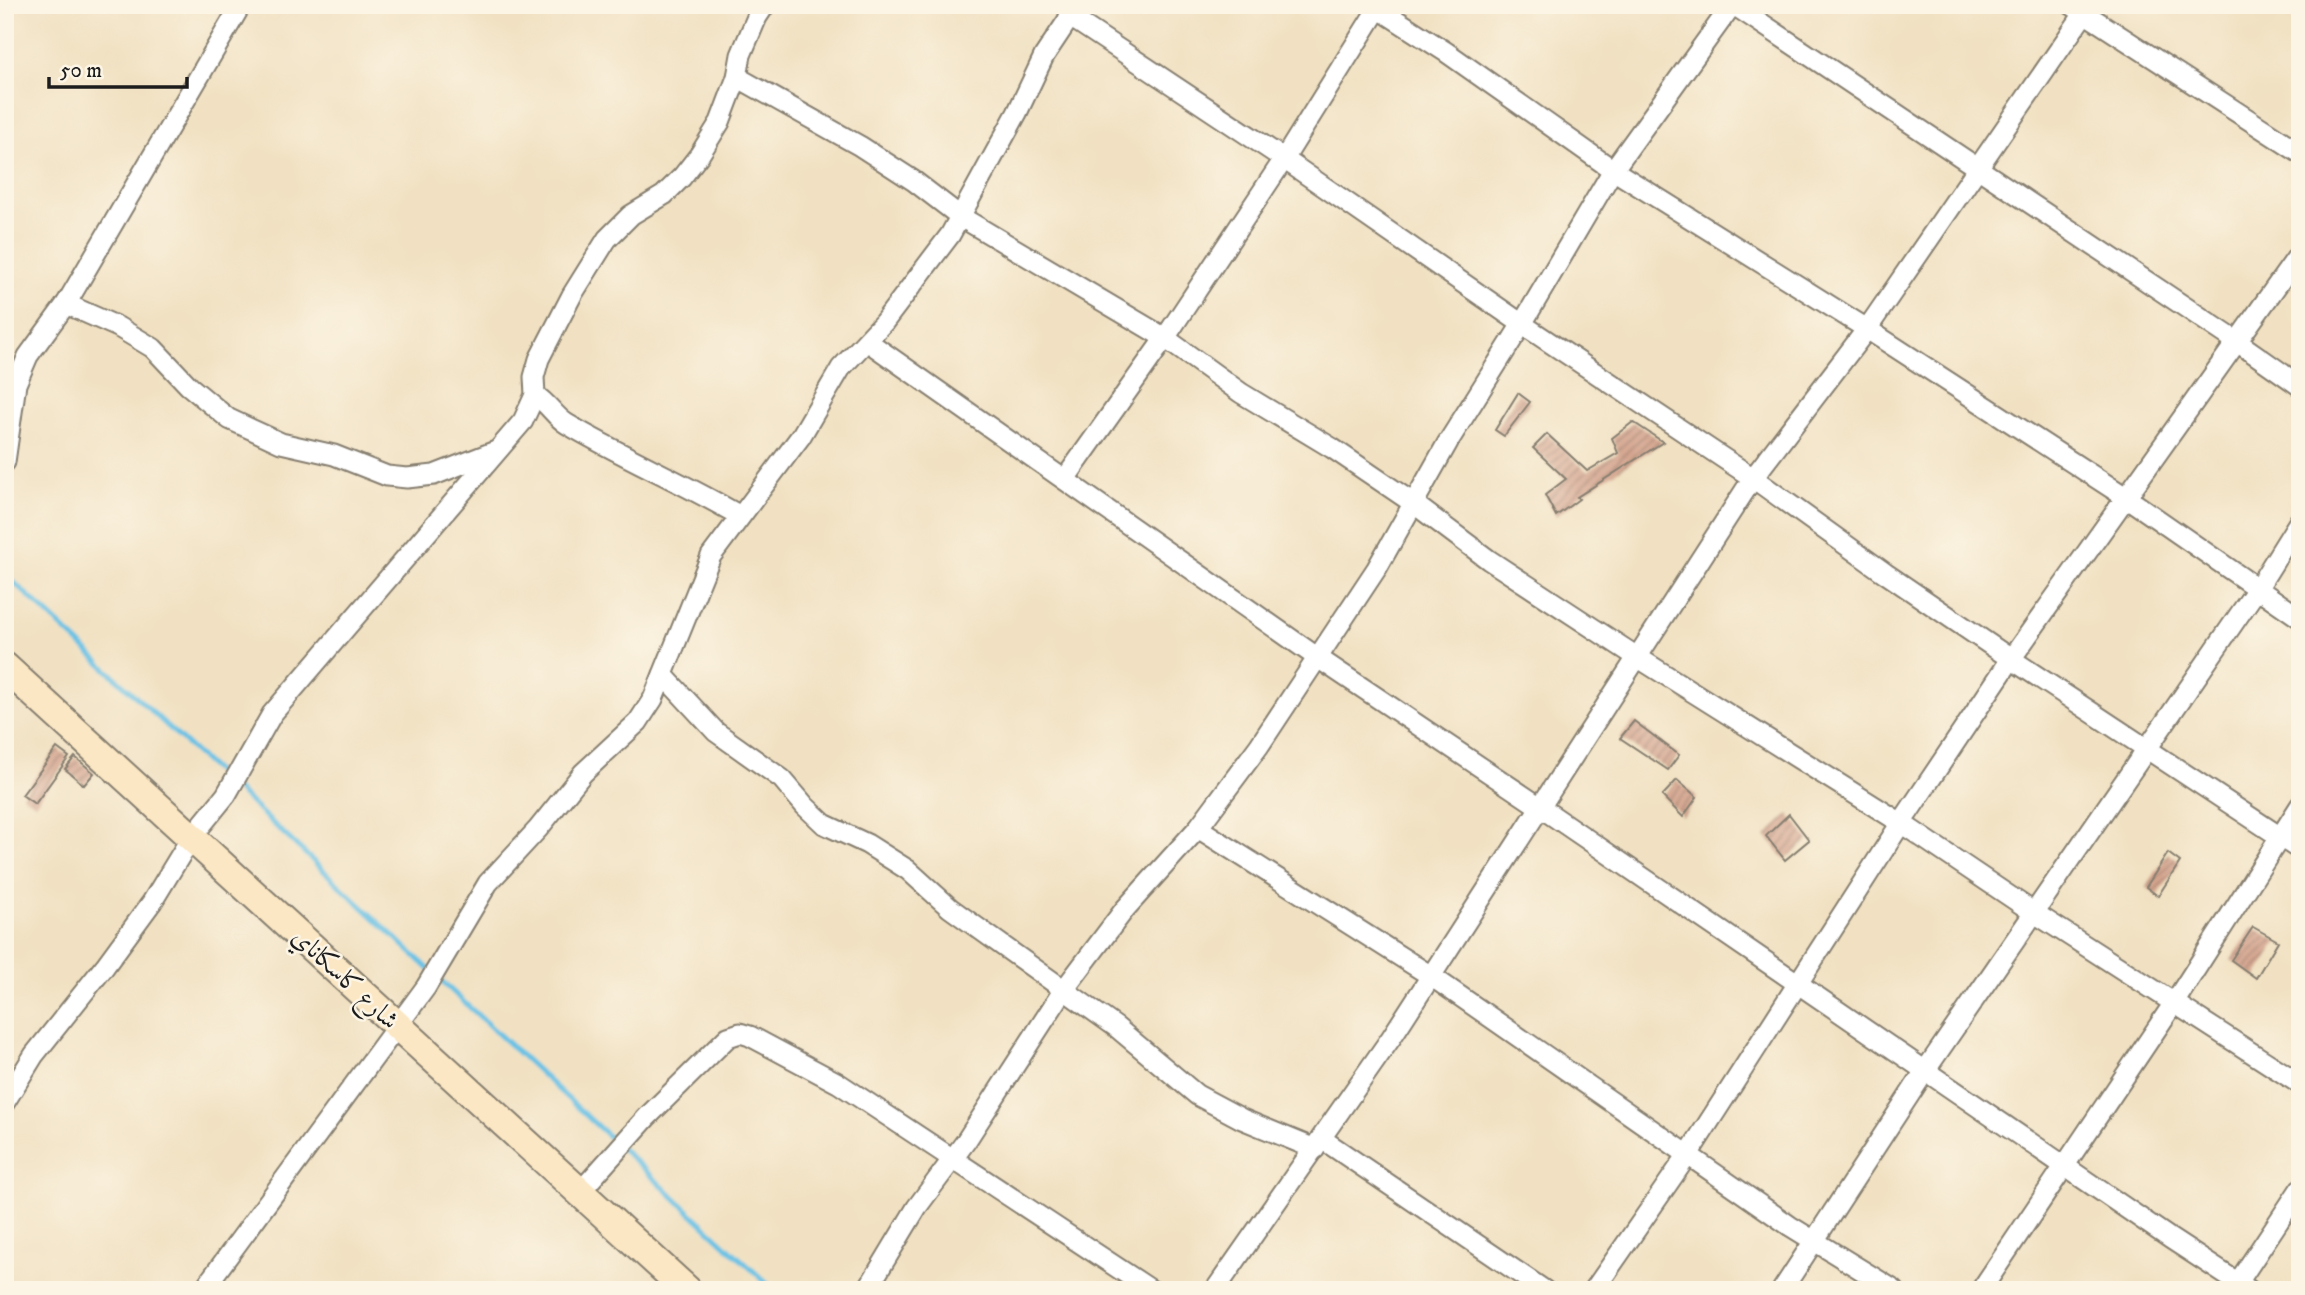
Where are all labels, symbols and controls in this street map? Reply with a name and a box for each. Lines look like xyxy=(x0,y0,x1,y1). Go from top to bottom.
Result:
scale bar xyxy=(49,46,187,90)
text: 50 m xyxy=(60,58,102,84)
street label: شارع كاسكاناي xyxy=(282,921,406,1040)

